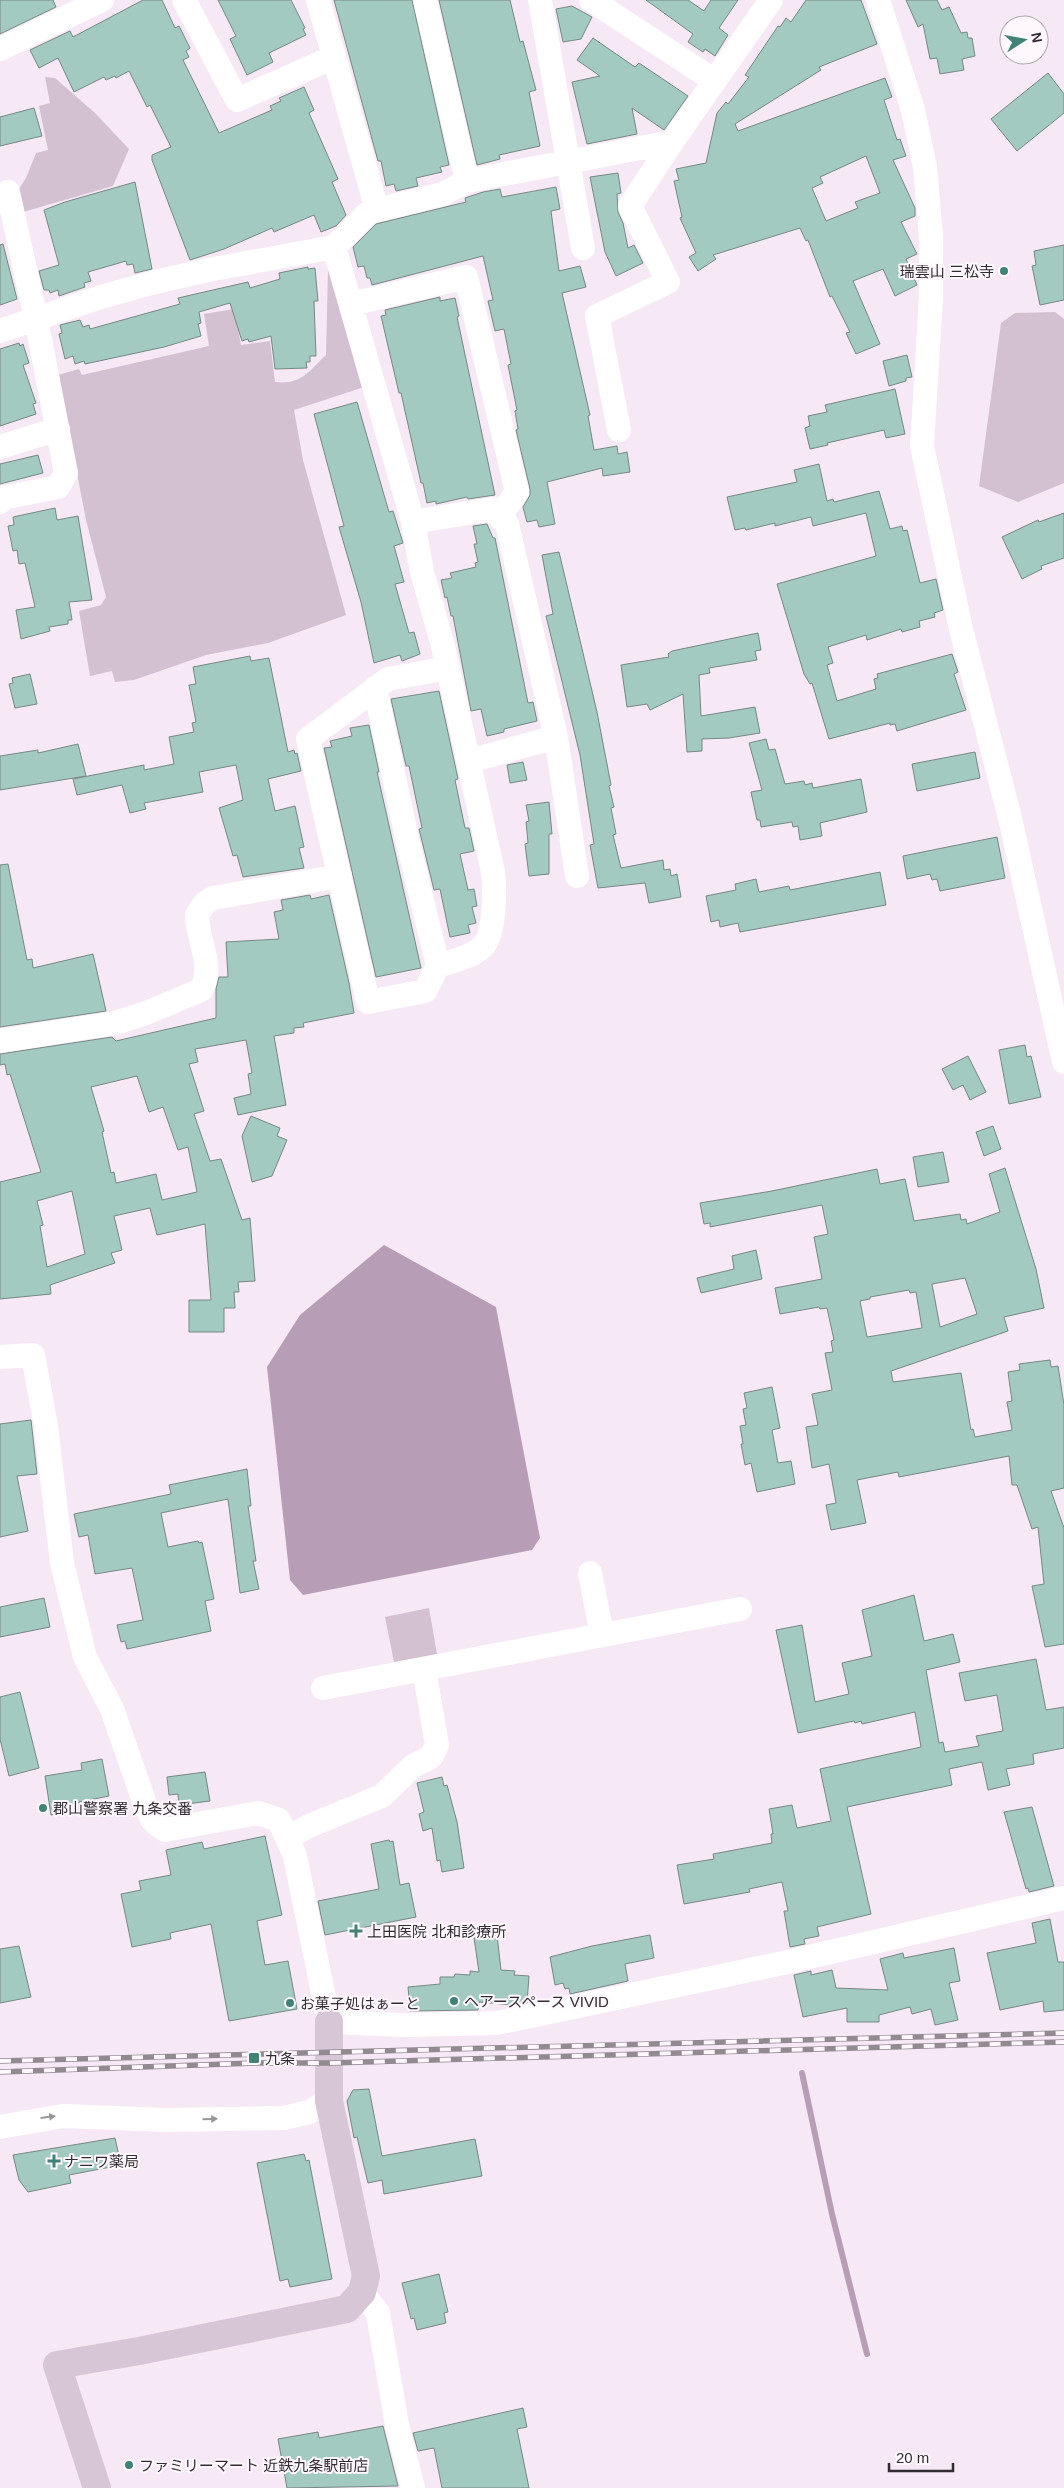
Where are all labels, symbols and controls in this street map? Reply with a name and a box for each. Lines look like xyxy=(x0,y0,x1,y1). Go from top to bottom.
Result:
north arrow xyxy=(999,15,1049,65)
text: N xyxy=(1028,31,1046,44)
place label: 瑞雲山 三松寺 xyxy=(900,263,994,280)
marker: 瑞雲山 三松寺 xyxy=(998,265,1010,277)
place label: 郡山警察署 九条交番 xyxy=(53,1800,192,1817)
marker: 郡山警察署 九条交番 xyxy=(37,1802,49,1814)
place label: 上田医院 北和診療所 xyxy=(367,1923,506,1940)
marker: 上田医院 北和診療所 xyxy=(349,1924,363,1938)
place label: ヘアースペース VIVID xyxy=(464,1993,609,2010)
place label: お菓子処はぁーと xyxy=(300,1995,420,2012)
marker: ヘアースペース VIVID xyxy=(448,1995,460,2007)
marker: お菓子処はぁーと xyxy=(284,1997,296,2009)
place label: 九条 xyxy=(265,2050,295,2067)
marker: 九条 xyxy=(247,2051,261,2065)
one-way arrow xyxy=(40,2113,56,2121)
one-way arrow xyxy=(202,2115,218,2123)
place label: ナニワ薬局 xyxy=(64,2153,139,2170)
marker: ナニワ薬局 xyxy=(48,2155,60,2167)
scale bar xyxy=(889,2440,953,2472)
text: 20 m xyxy=(896,2449,929,2466)
place label: ファミリーマート 近鉄九条駅前店 xyxy=(139,2457,368,2474)
marker: ファミリーマート 近鉄九条駅前店 xyxy=(123,2459,135,2471)

